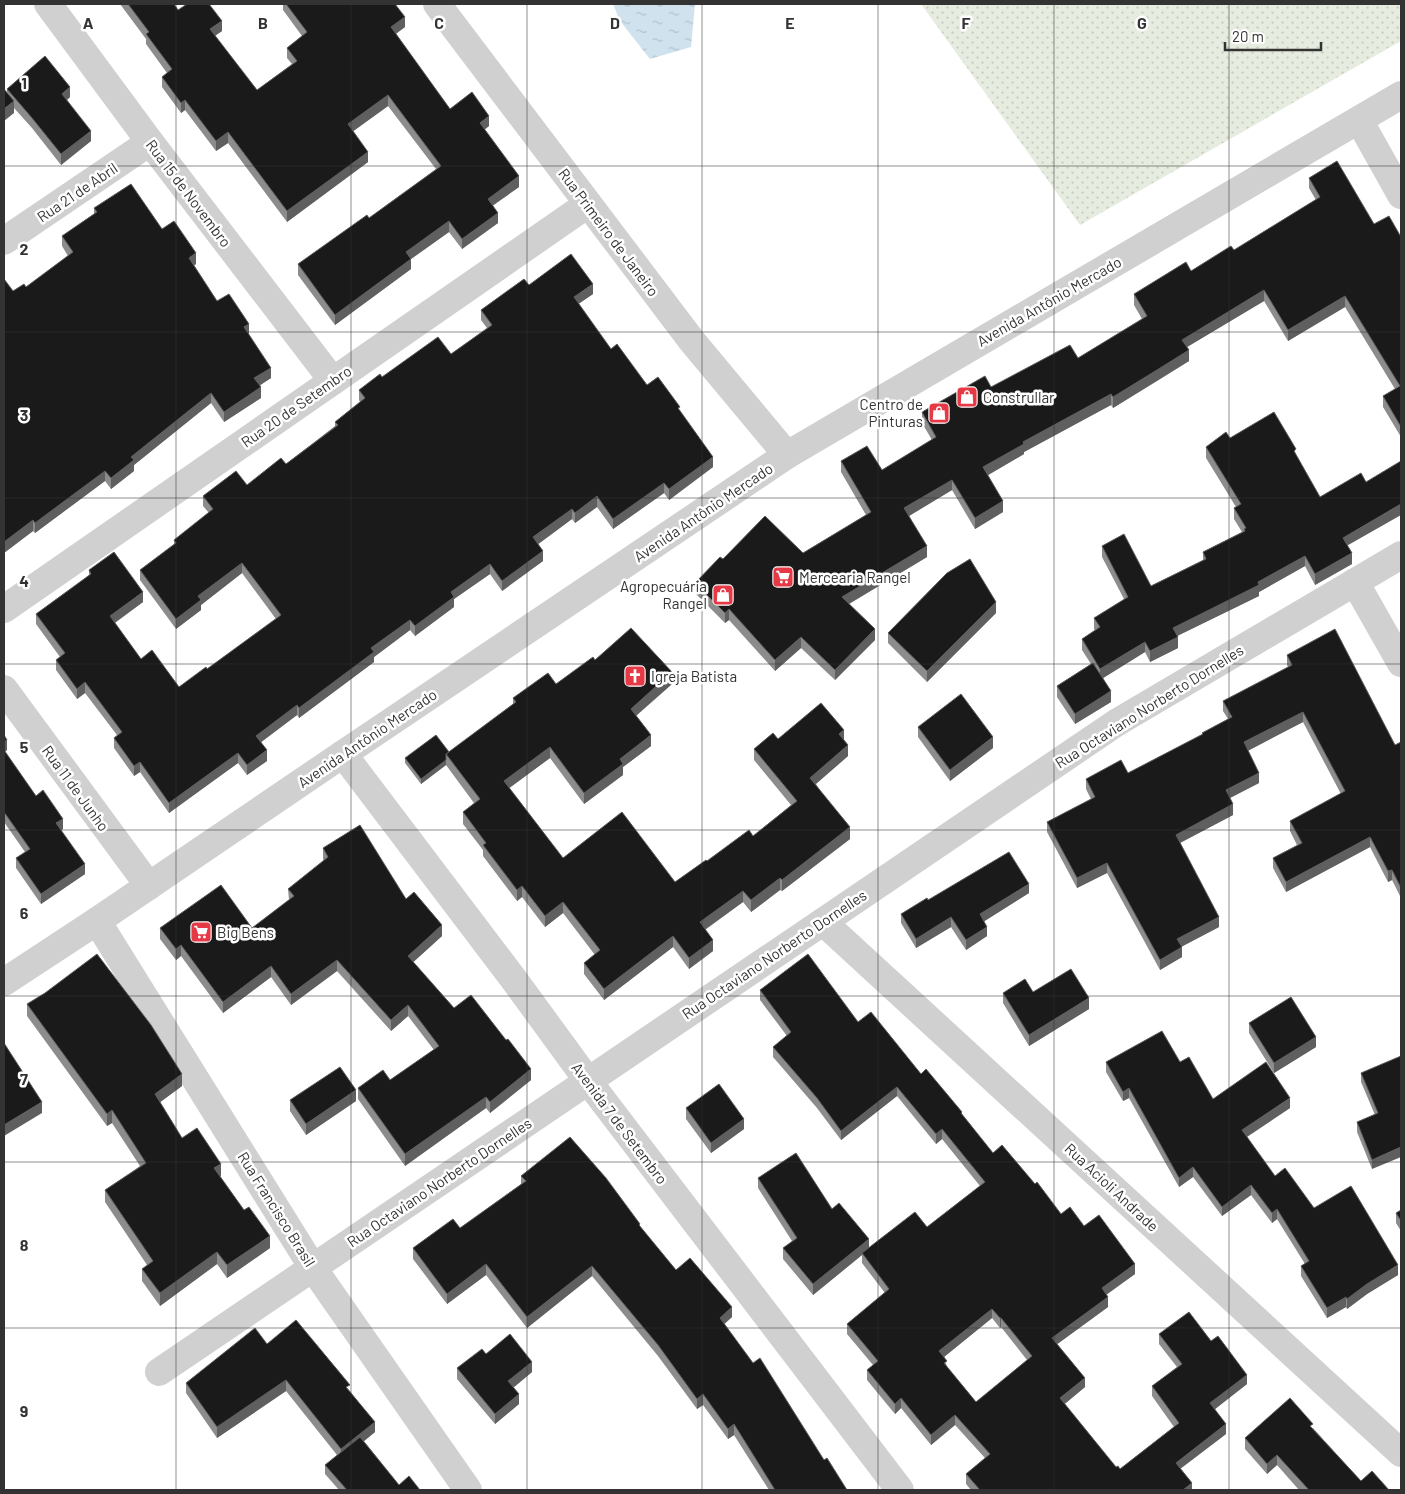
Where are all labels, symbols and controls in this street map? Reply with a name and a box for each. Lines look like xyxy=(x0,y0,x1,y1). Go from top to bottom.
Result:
text: A xyxy=(83,13,94,32)
text: B xyxy=(258,13,268,32)
text: C xyxy=(434,13,444,32)
text: D xyxy=(610,13,620,32)
text: E xyxy=(785,13,795,32)
text: F xyxy=(962,13,971,32)
text: G xyxy=(1137,13,1147,32)
scale bar xyxy=(1225,20,1321,52)
text: 20 m xyxy=(1232,27,1264,45)
text: 1 xyxy=(21,73,27,92)
street label: Rua 15 de Novembro xyxy=(143,136,235,250)
street label: Rua 21 de Abril xyxy=(33,158,121,226)
street label: Rua Primeiro de Janeiro xyxy=(555,164,663,300)
text: 2 xyxy=(20,239,29,258)
street label: Avenida Antônio Mercado xyxy=(974,252,1124,350)
street label: Rua 20 de Setembro xyxy=(237,361,355,451)
shop icon: Construllar xyxy=(955,385,979,409)
place label: Construllar xyxy=(983,388,1055,406)
place label: Centro de Pinturas xyxy=(860,395,923,430)
shop icon: Centro de Pinturas xyxy=(927,401,951,425)
text: 3 xyxy=(20,405,28,424)
street label: Avenida Antônio Mercado xyxy=(630,459,776,565)
supermarket icon: Mercearia Rangel xyxy=(771,565,795,589)
place label: Mercearia Rangel xyxy=(799,568,911,586)
text: 4 xyxy=(19,571,29,590)
place label: Agropecuária Rangel xyxy=(620,577,707,612)
shop icon: Agropecuária Rangel xyxy=(711,583,735,607)
street label: Rua Octaviano Norberto Dornelles xyxy=(1052,640,1246,772)
church icon: Igreja Batista xyxy=(623,664,647,688)
place label: Igreja Batista xyxy=(651,667,737,685)
street label: Avenida Antônio Mercado xyxy=(294,685,440,791)
text: 5 xyxy=(20,737,29,756)
street label: Rua 11 de Junho xyxy=(39,742,113,834)
street label: Rua Octaviano Norberto Dornelles xyxy=(678,885,870,1023)
text: 6 xyxy=(20,903,29,922)
supermarket icon: Big Bens xyxy=(189,920,213,944)
place label: Big Bens xyxy=(217,923,274,941)
street label: Avenida 7 de Setembro xyxy=(568,1059,672,1187)
text: 7 xyxy=(20,1069,28,1088)
street label: Rua Octaviano Norberto Dornelles xyxy=(343,1113,535,1251)
street label: Rua Acioli Andrade xyxy=(1061,1139,1163,1235)
street label: Rua Francisco Brasil xyxy=(234,1148,320,1270)
text: 8 xyxy=(20,1235,29,1254)
text: 9 xyxy=(20,1401,28,1420)

